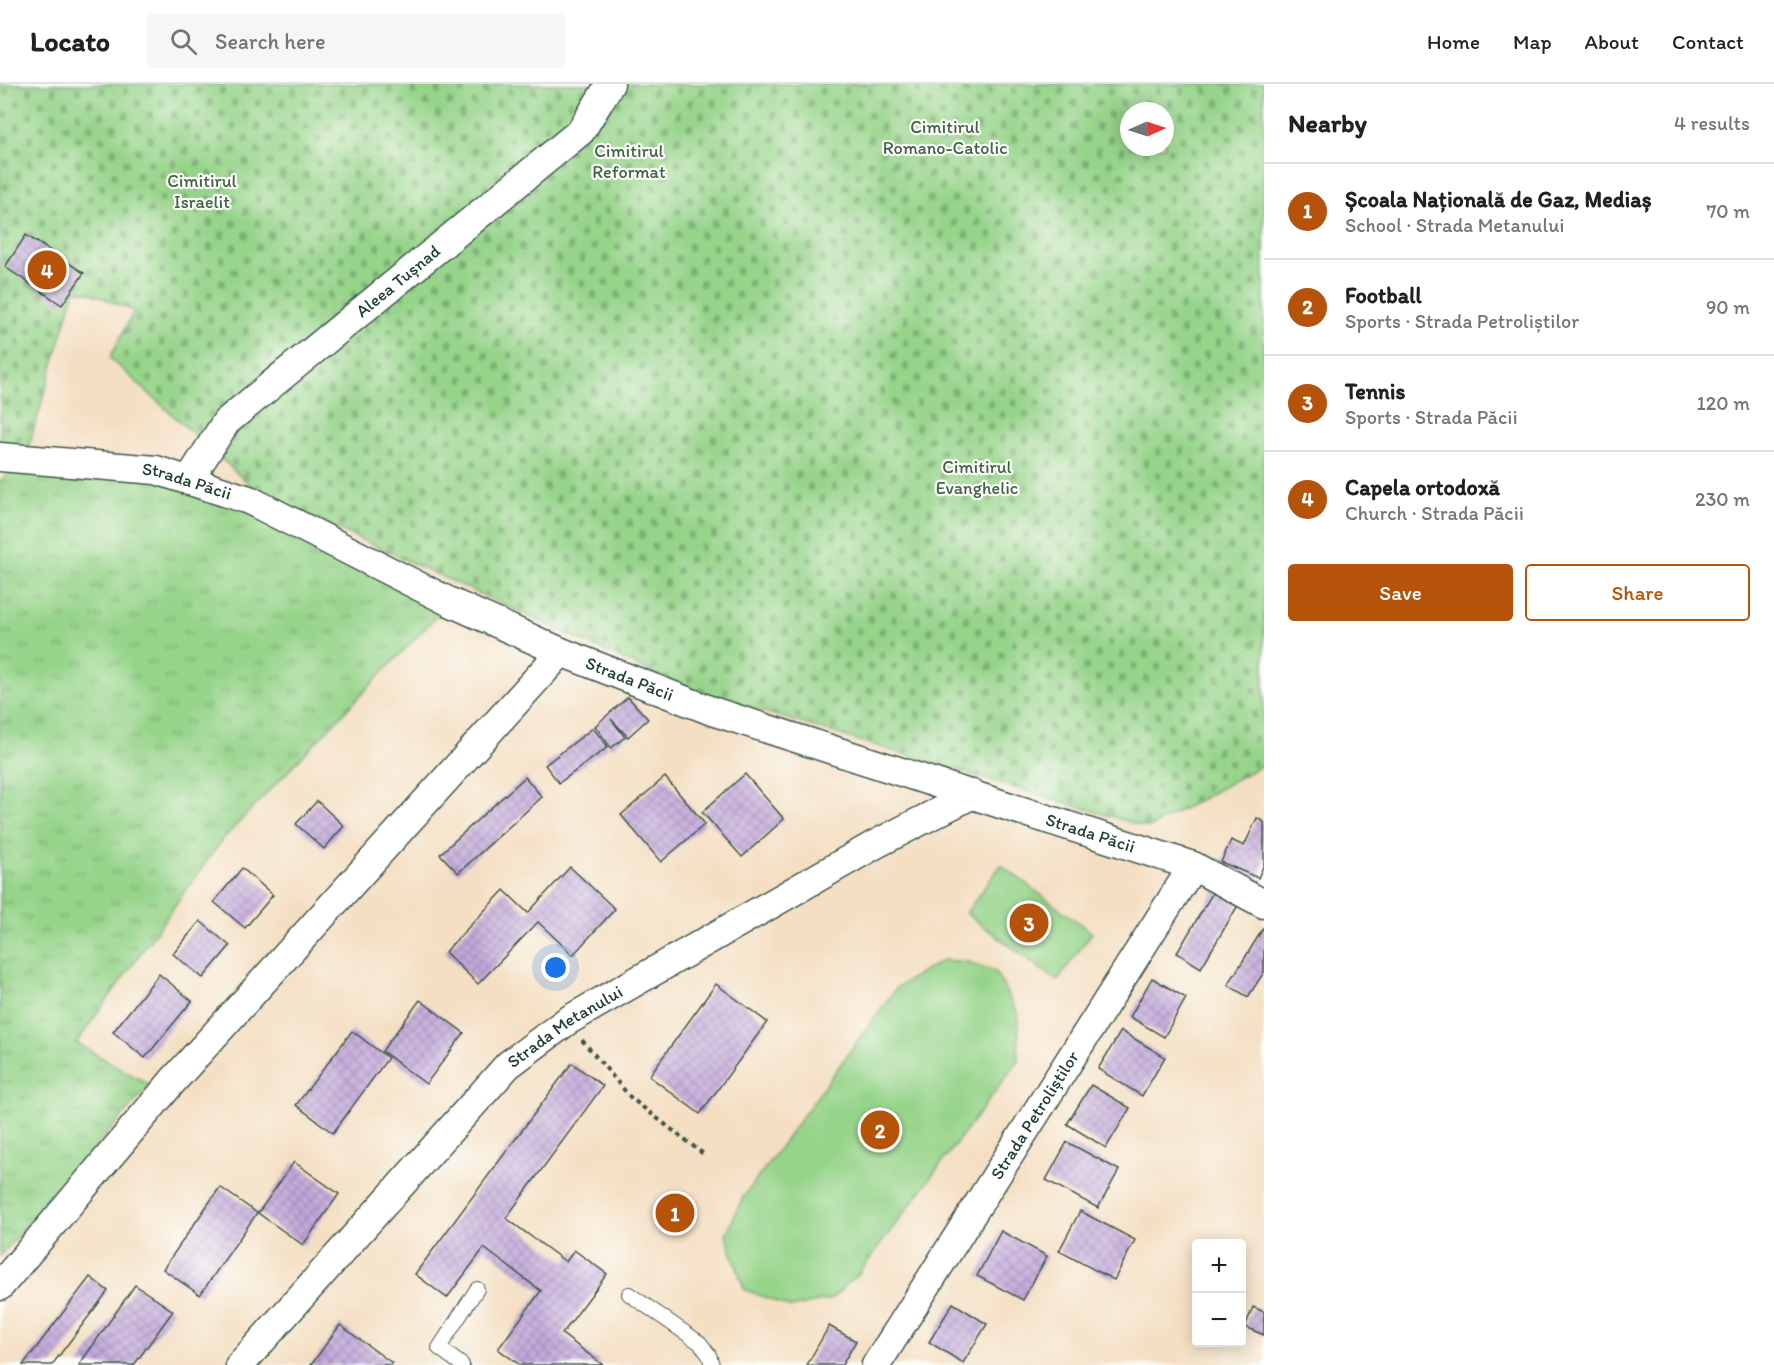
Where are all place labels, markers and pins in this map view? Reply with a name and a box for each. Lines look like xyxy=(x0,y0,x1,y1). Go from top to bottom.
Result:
pin: 4 xyxy=(28,248,66,292)
pin: 3 xyxy=(1010,900,1048,946)
pin: 2 xyxy=(860,1108,900,1152)
pin: 1 xyxy=(656,1190,694,1236)

